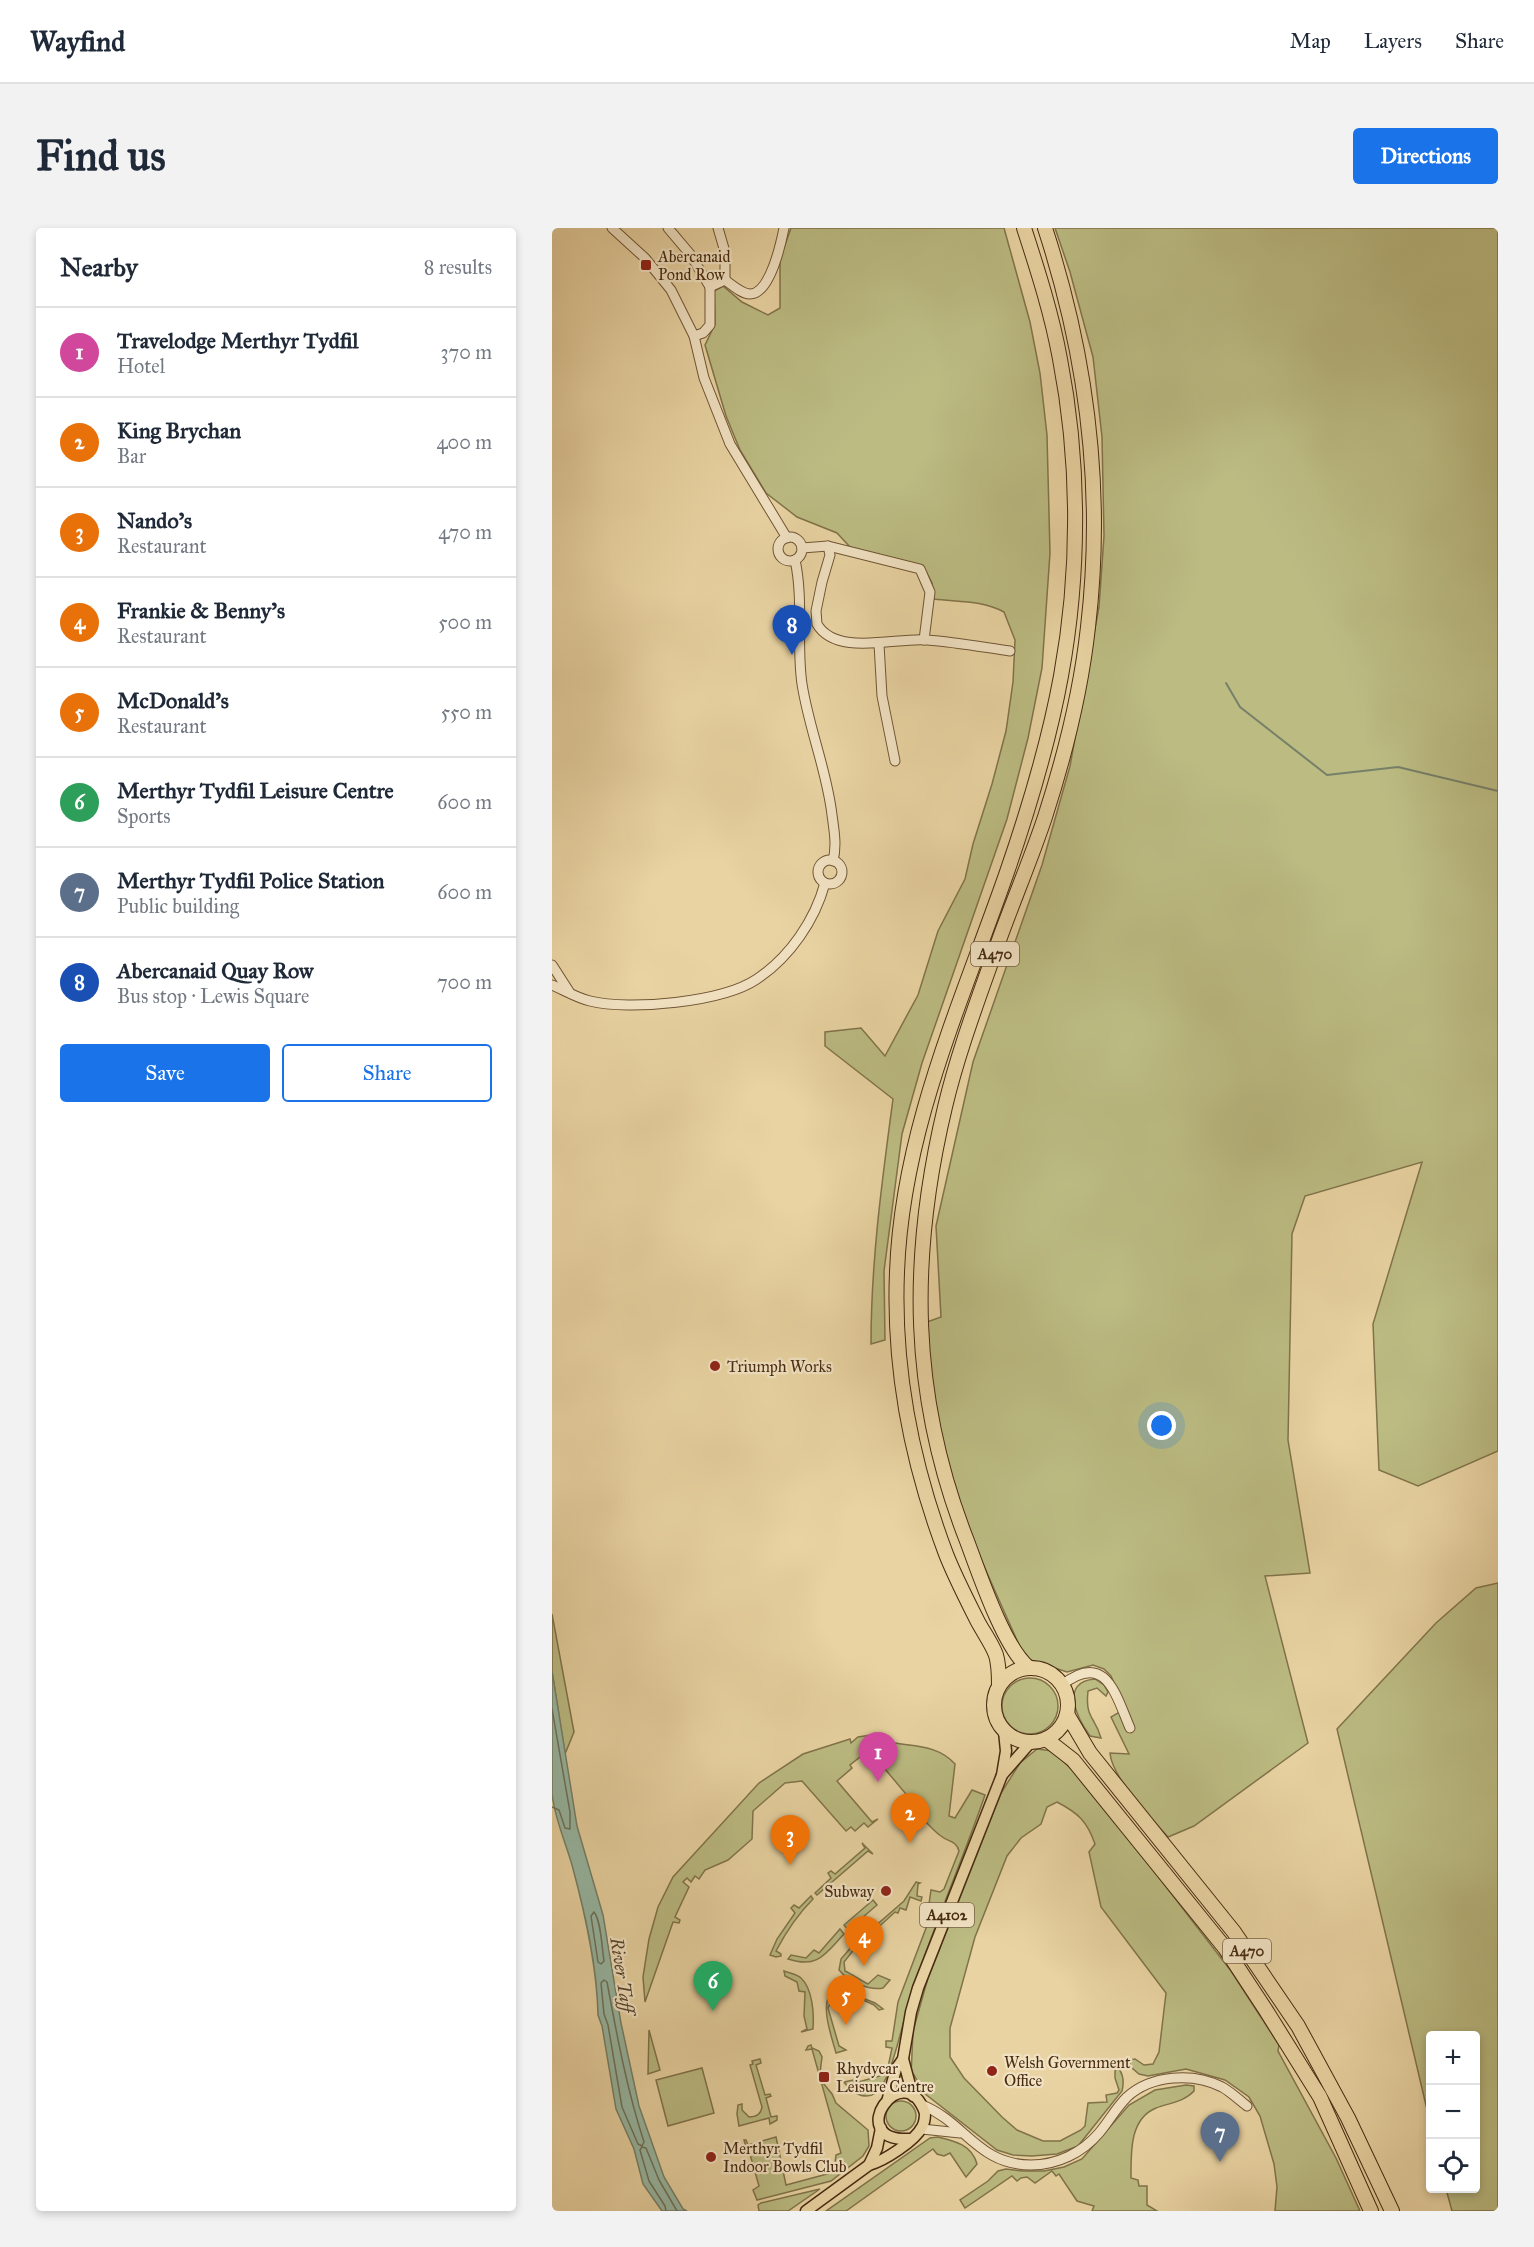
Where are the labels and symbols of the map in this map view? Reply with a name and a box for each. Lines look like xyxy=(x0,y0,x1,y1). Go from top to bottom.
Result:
place label: Abercanaid Pond Row xyxy=(657,247,730,284)
marker: Abercanaid Pond Row xyxy=(639,258,653,272)
pin: 8 xyxy=(772,606,812,655)
road number: A470 xyxy=(971,942,1019,966)
place label: Triumph Works xyxy=(727,1357,832,1376)
marker: Triumph Works xyxy=(708,1359,722,1373)
your location xyxy=(1147,1411,1176,1440)
pin: 1 xyxy=(858,1732,898,1782)
pin: 2 xyxy=(890,1794,930,1843)
pin: 3 xyxy=(770,1816,810,1865)
place label: Subway xyxy=(824,1882,874,1901)
marker: Subway xyxy=(879,1884,893,1898)
road number: A4102 xyxy=(920,1903,974,1927)
pin: 4 xyxy=(844,1916,884,1966)
water label: River Taff xyxy=(605,1935,640,2019)
road number: A470 xyxy=(1223,1939,1271,1963)
pin: 6 xyxy=(694,1962,732,2011)
pin: 5 xyxy=(826,1976,866,2025)
place label: Welsh Government Office xyxy=(1004,2053,1131,2090)
place label: Rhydycar Leisure Centre xyxy=(836,2059,934,2096)
marker: Welsh Government Office xyxy=(985,2064,999,2078)
marker: Rhydycar Leisure Centre xyxy=(817,2070,831,2084)
pin: 7 xyxy=(1200,2112,1240,2162)
place label: Merthyr Tydfil Indoor Bowls Club xyxy=(723,2139,847,2176)
marker: Merthyr Tydfil Indoor Bowls Club xyxy=(704,2150,718,2164)

